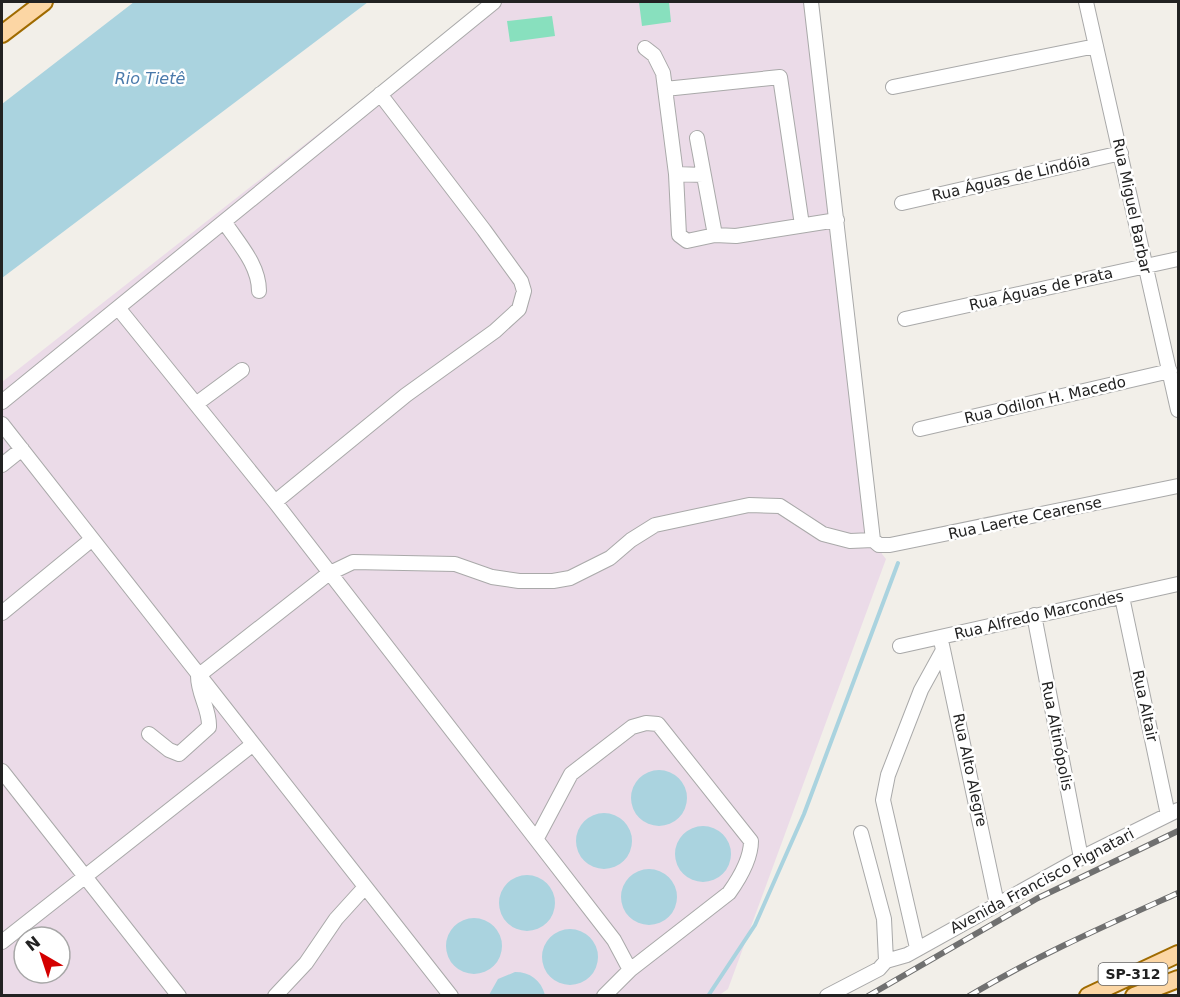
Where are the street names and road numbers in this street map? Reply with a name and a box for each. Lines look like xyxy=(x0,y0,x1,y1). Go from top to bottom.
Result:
street label: Rua Miguel Barbar xyxy=(1109,137,1155,276)
street label: Rua Águas de Lindóia xyxy=(930,150,1092,205)
street label: Rua Águas de Prata xyxy=(967,263,1115,314)
street label: Rua Odilon H. Macedo xyxy=(962,373,1128,427)
street label: Rua Laerte Cearense xyxy=(947,493,1103,543)
street label: Rua Alfredo Marcondes xyxy=(953,587,1125,643)
street label: Rua Altair xyxy=(1129,668,1162,744)
street label: Rua Altinópolis xyxy=(1038,680,1076,792)
street label: Rua Alto Alegre xyxy=(949,712,991,828)
street label: Avenida Francisco Pignatari xyxy=(947,825,1137,937)
road number: SP-312 xyxy=(1098,963,1168,985)

